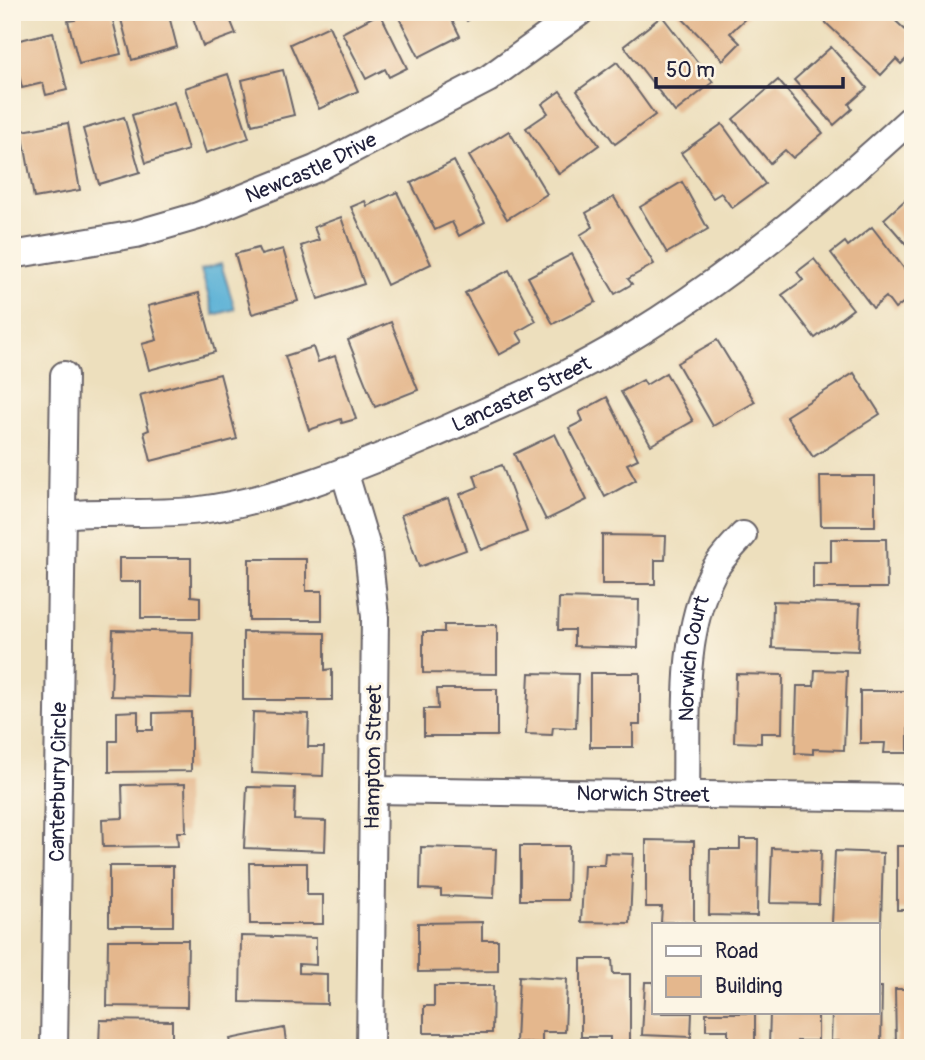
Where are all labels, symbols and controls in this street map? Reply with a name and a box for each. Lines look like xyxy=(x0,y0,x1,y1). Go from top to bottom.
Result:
scale bar xyxy=(656,46,843,90)
text: 50 m xyxy=(666,57,715,84)
street label: Newcastle Drive xyxy=(241,126,382,210)
street label: Lancaster Street xyxy=(448,350,596,439)
street label: Norwich Court xyxy=(673,592,716,722)
street label: Hampton Street xyxy=(359,684,388,830)
street label: Canterburry Circle xyxy=(44,701,73,862)
street label: Norwich Street xyxy=(576,780,710,809)
legend xyxy=(652,923,880,1014)
text: Road xyxy=(715,938,759,965)
text: Building xyxy=(715,973,782,1000)

